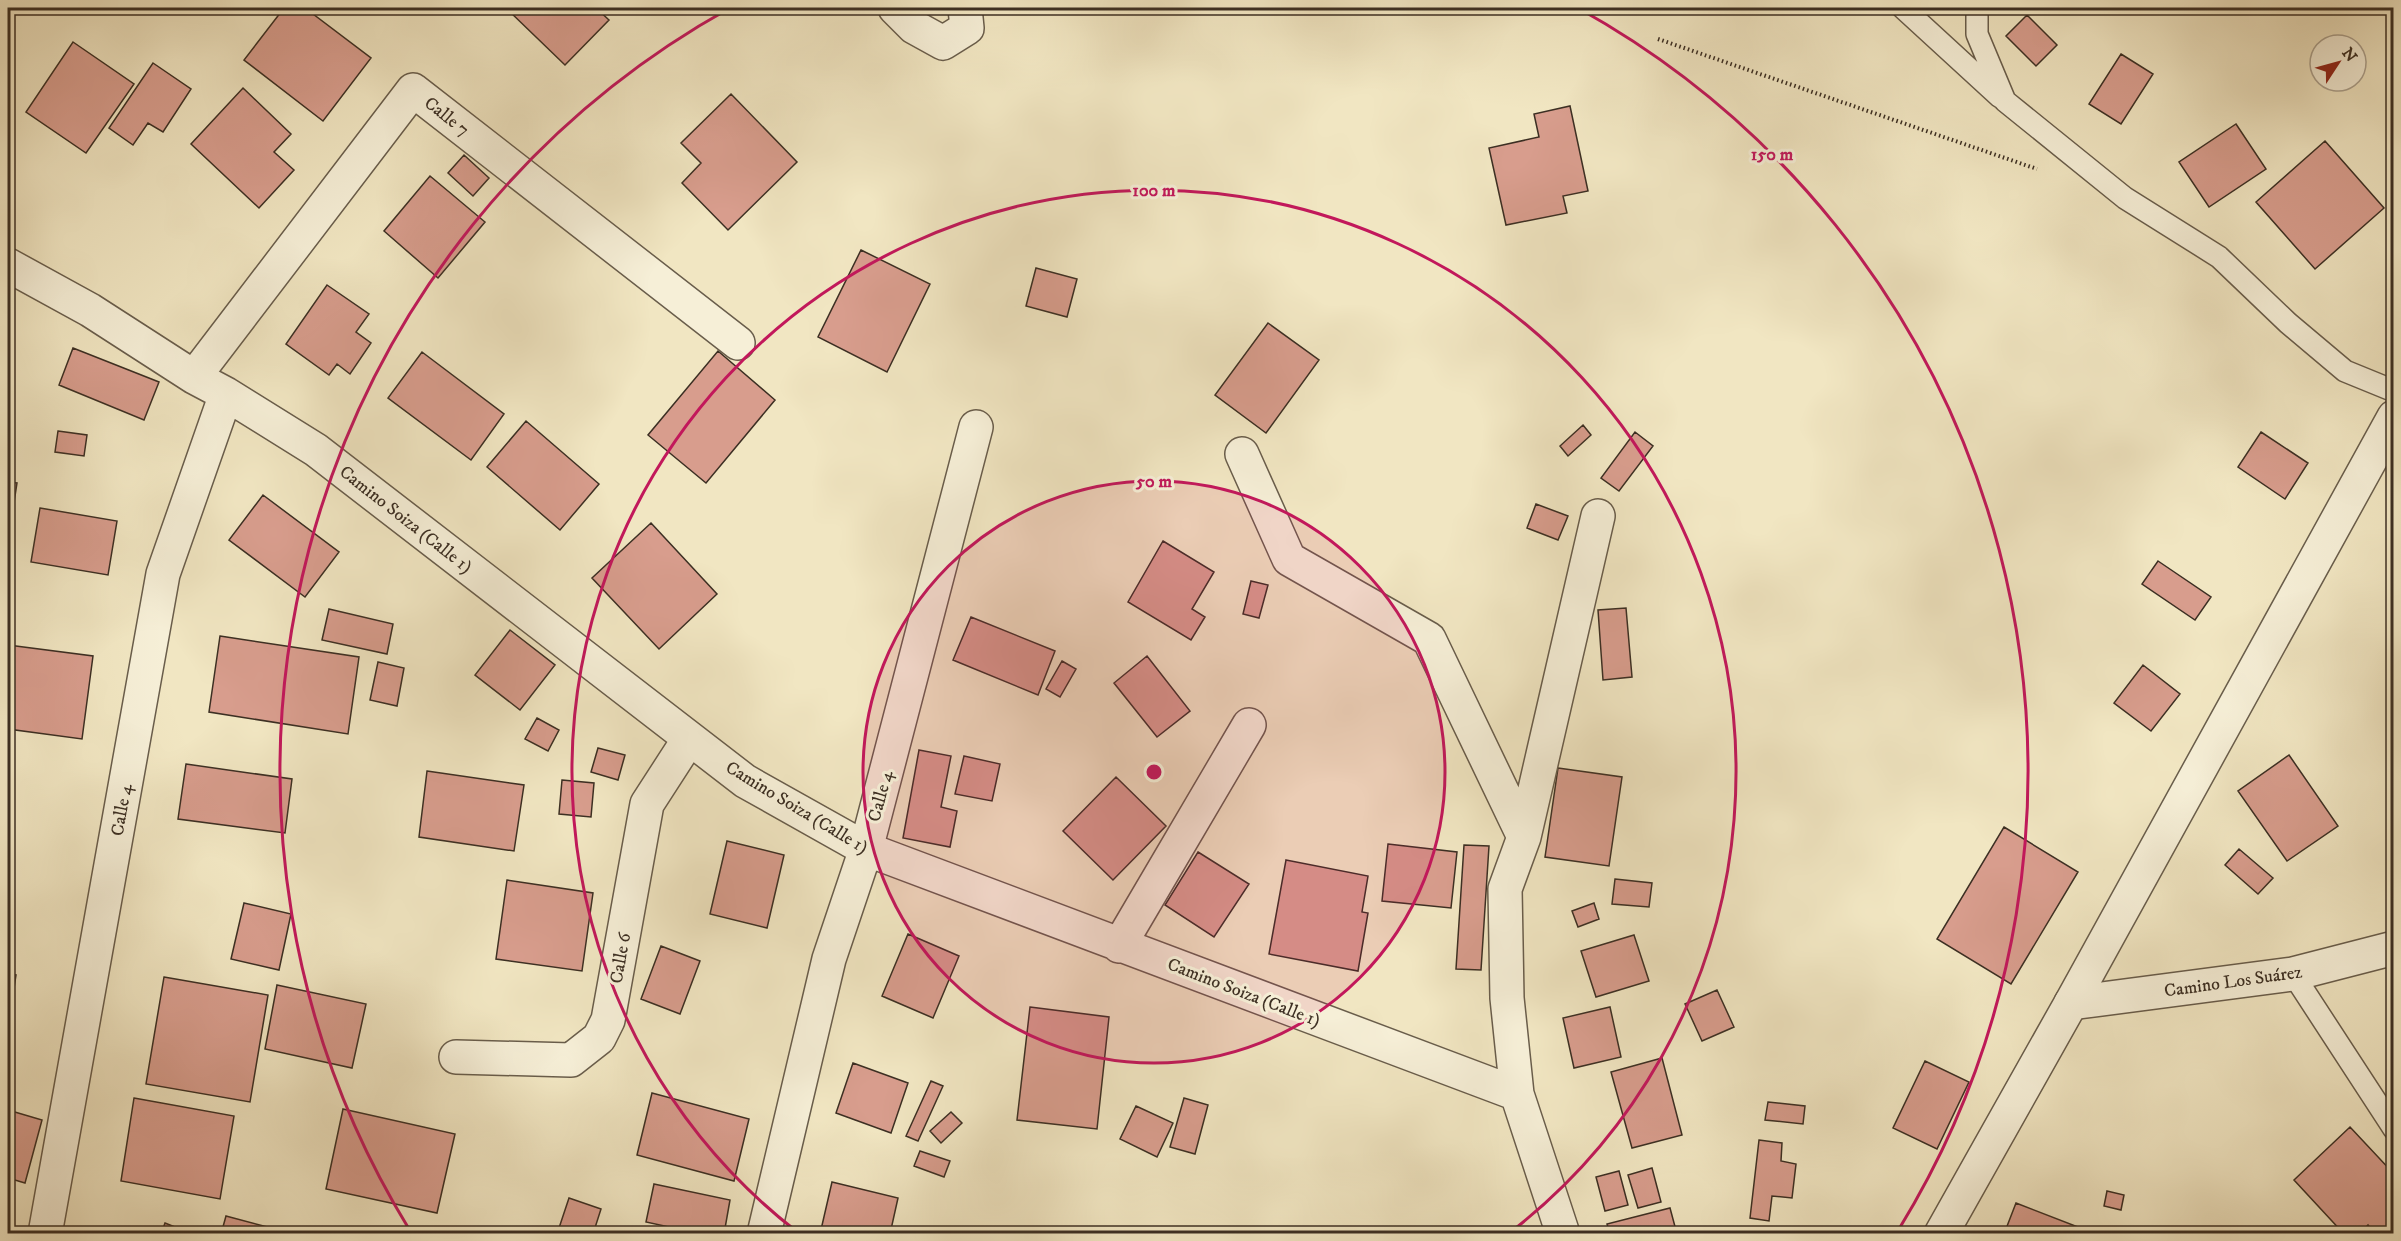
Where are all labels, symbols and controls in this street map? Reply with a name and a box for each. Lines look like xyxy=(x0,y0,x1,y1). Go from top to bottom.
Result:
north arrow xyxy=(2308,33,2368,93)
text: N xyxy=(2337,44,2361,66)
street label: Calle 7 xyxy=(419,92,473,141)
text: 150 m xyxy=(1751,144,1794,166)
text: 100 m xyxy=(1132,180,1176,202)
street label: Camino Soiza (Calle 1) xyxy=(335,461,476,578)
text: 50 m xyxy=(1135,471,1172,493)
street label: Camino Soiza (Calle 1) xyxy=(721,757,872,859)
centre of rings xyxy=(1144,762,1164,782)
street label: Calle 4 xyxy=(864,768,898,824)
street label: Calle 4 xyxy=(107,782,137,838)
street label: Calle 6 xyxy=(606,931,636,985)
street label: Camino Soiza (Calle 1) xyxy=(1164,954,1323,1032)
street label: Camino Los Suárez xyxy=(2163,961,2304,1003)

